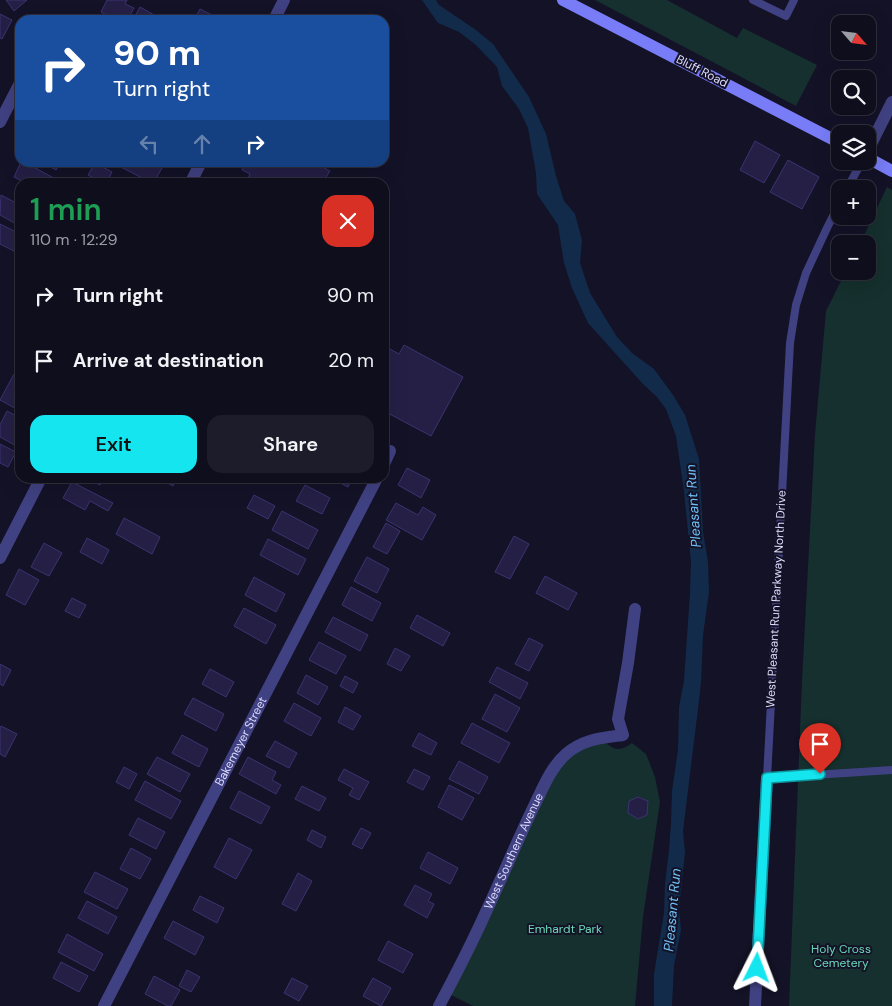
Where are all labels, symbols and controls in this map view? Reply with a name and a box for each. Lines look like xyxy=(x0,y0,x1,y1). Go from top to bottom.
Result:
north arrow xyxy=(831,15,876,60)
map controls xyxy=(831,15,876,280)
text: 90 m xyxy=(113,30,201,76)
icon: right xyxy=(30,35,95,100)
street label: Bluff Road xyxy=(673,51,731,91)
button: search xyxy=(831,70,876,115)
text: Turn right xyxy=(113,74,210,103)
button: layers xyxy=(831,125,876,170)
icon: left xyxy=(135,130,163,158)
icon: ahead xyxy=(188,130,216,158)
icon: right xyxy=(241,130,269,158)
button: + xyxy=(831,180,876,225)
text: 1 min xyxy=(30,190,102,229)
button: close xyxy=(322,195,374,247)
text: 110 m · 12:29 xyxy=(30,229,118,250)
button: − xyxy=(831,235,876,280)
icon: right xyxy=(30,282,58,310)
text: Turn right xyxy=(73,283,163,308)
text: 90 m xyxy=(327,283,374,308)
icon: arrive xyxy=(30,347,58,375)
text: Arrive at destination xyxy=(73,348,264,373)
text: 20 m xyxy=(328,348,374,373)
button: Exit xyxy=(30,415,197,473)
button: Share xyxy=(207,415,374,473)
water label: Pleasant Run xyxy=(681,464,705,548)
street label: West Pleasant Run Parkway North Drive xyxy=(762,490,790,708)
street label: Bakemeyer Street xyxy=(211,694,271,789)
pin xyxy=(799,723,841,774)
icon: arrive xyxy=(806,730,834,758)
street label: West Southern Avenue xyxy=(480,790,547,912)
water label: Pleasant Run xyxy=(659,868,685,952)
park label: Emhardt Park xyxy=(528,921,602,937)
position arrow xyxy=(730,941,782,993)
park label: Holy Cross Cemetery xyxy=(811,941,871,971)

